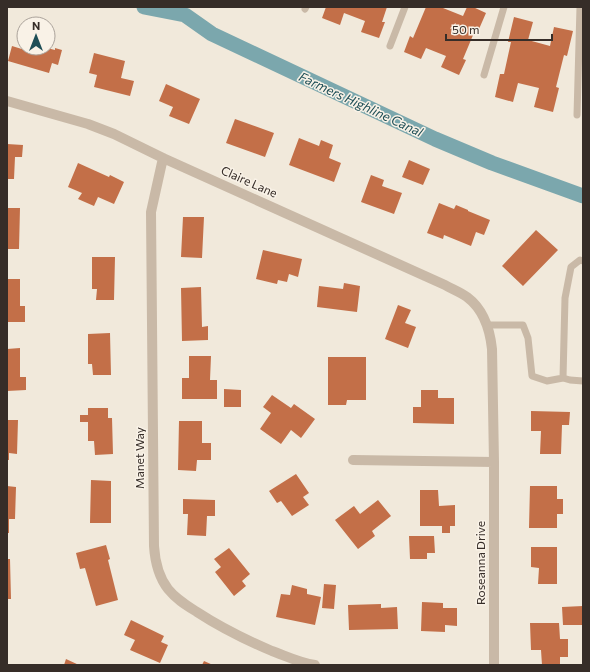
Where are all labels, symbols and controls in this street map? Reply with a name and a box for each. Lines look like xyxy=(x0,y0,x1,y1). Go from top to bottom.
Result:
north arrow xyxy=(16,16,56,56)
scale bar xyxy=(446,16,552,42)
text: N xyxy=(32,19,40,32)
text: 50 m xyxy=(452,22,480,36)
water label: Farmers Highline Canal xyxy=(296,68,426,140)
street label: Claire Lane xyxy=(219,162,280,200)
street label: Manet Way xyxy=(132,427,146,489)
street label: Roseanna Drive xyxy=(473,521,487,605)

